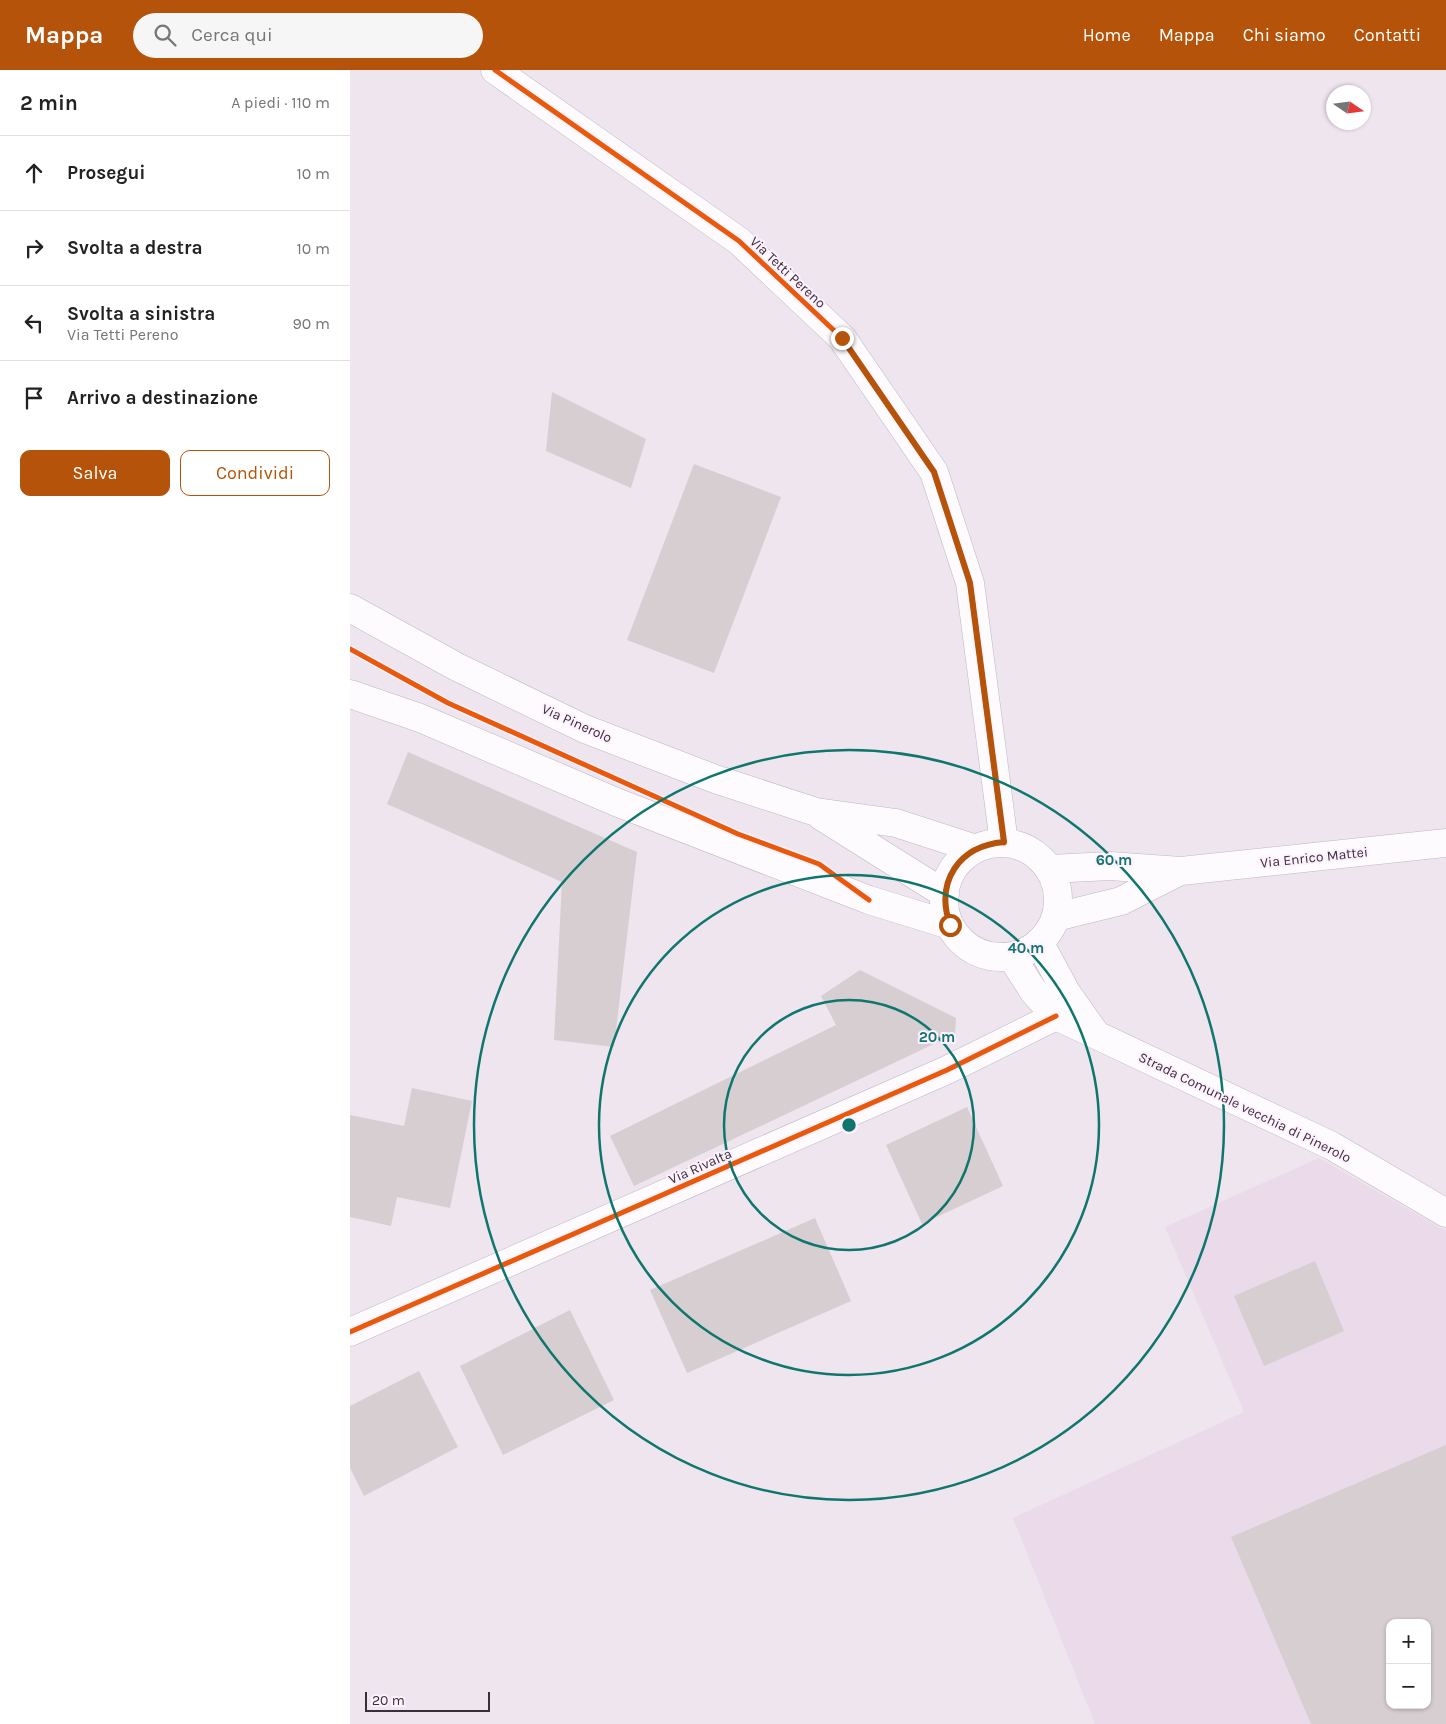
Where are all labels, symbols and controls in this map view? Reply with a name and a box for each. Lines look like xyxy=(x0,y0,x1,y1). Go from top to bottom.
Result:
search box xyxy=(133,13,483,58)
text: Mappa xyxy=(25,21,103,49)
icon: search xyxy=(151,21,179,49)
text: Cerca qui xyxy=(191,24,273,46)
text: Home xyxy=(1083,24,1131,46)
text: Mappa xyxy=(1159,24,1215,46)
text: Chi siamo xyxy=(1243,24,1326,46)
text: Contatti xyxy=(1354,24,1421,46)
north arrow xyxy=(1326,85,1371,130)
text: 2 min xyxy=(20,91,78,115)
text: A piedi · 110 m xyxy=(231,93,330,112)
icon: ahead xyxy=(20,159,48,187)
text: Prosegui xyxy=(67,162,146,184)
text: 10 m xyxy=(296,164,330,183)
street label: Via Tetti Pereno xyxy=(746,233,829,312)
icon: right xyxy=(20,234,48,262)
text: Svolta a destra xyxy=(67,237,203,259)
text: 10 m xyxy=(296,239,330,258)
text: Svolta a sinistra xyxy=(67,303,215,325)
icon: left xyxy=(20,309,48,337)
text: 90 m xyxy=(292,314,330,333)
text: Via Tetti Pereno xyxy=(67,325,178,344)
route end xyxy=(831,327,854,350)
icon: arrive xyxy=(20,384,48,412)
text: Arrivo a destinazione xyxy=(67,387,258,409)
button: Salva xyxy=(20,450,170,496)
button: Condividi xyxy=(180,450,330,496)
street label: Via Pinerolo xyxy=(539,700,614,746)
street label: Via Enrico Mattei xyxy=(1259,843,1369,872)
text: 60 m xyxy=(1096,851,1132,869)
route start xyxy=(939,914,962,937)
text: 40 m xyxy=(1008,939,1044,957)
text: 20 m xyxy=(919,1028,955,1046)
street label: Strada Comunale vecchia di Pinerolo xyxy=(1136,1048,1354,1166)
centre of rings xyxy=(840,1116,858,1134)
street label: Via Rivalta xyxy=(666,1145,734,1188)
map controls xyxy=(1386,1619,1431,1709)
button: + xyxy=(1386,1619,1431,1664)
button: − xyxy=(1386,1664,1431,1709)
scale bar xyxy=(365,1689,490,1712)
text: 20 m xyxy=(372,1692,405,1709)

